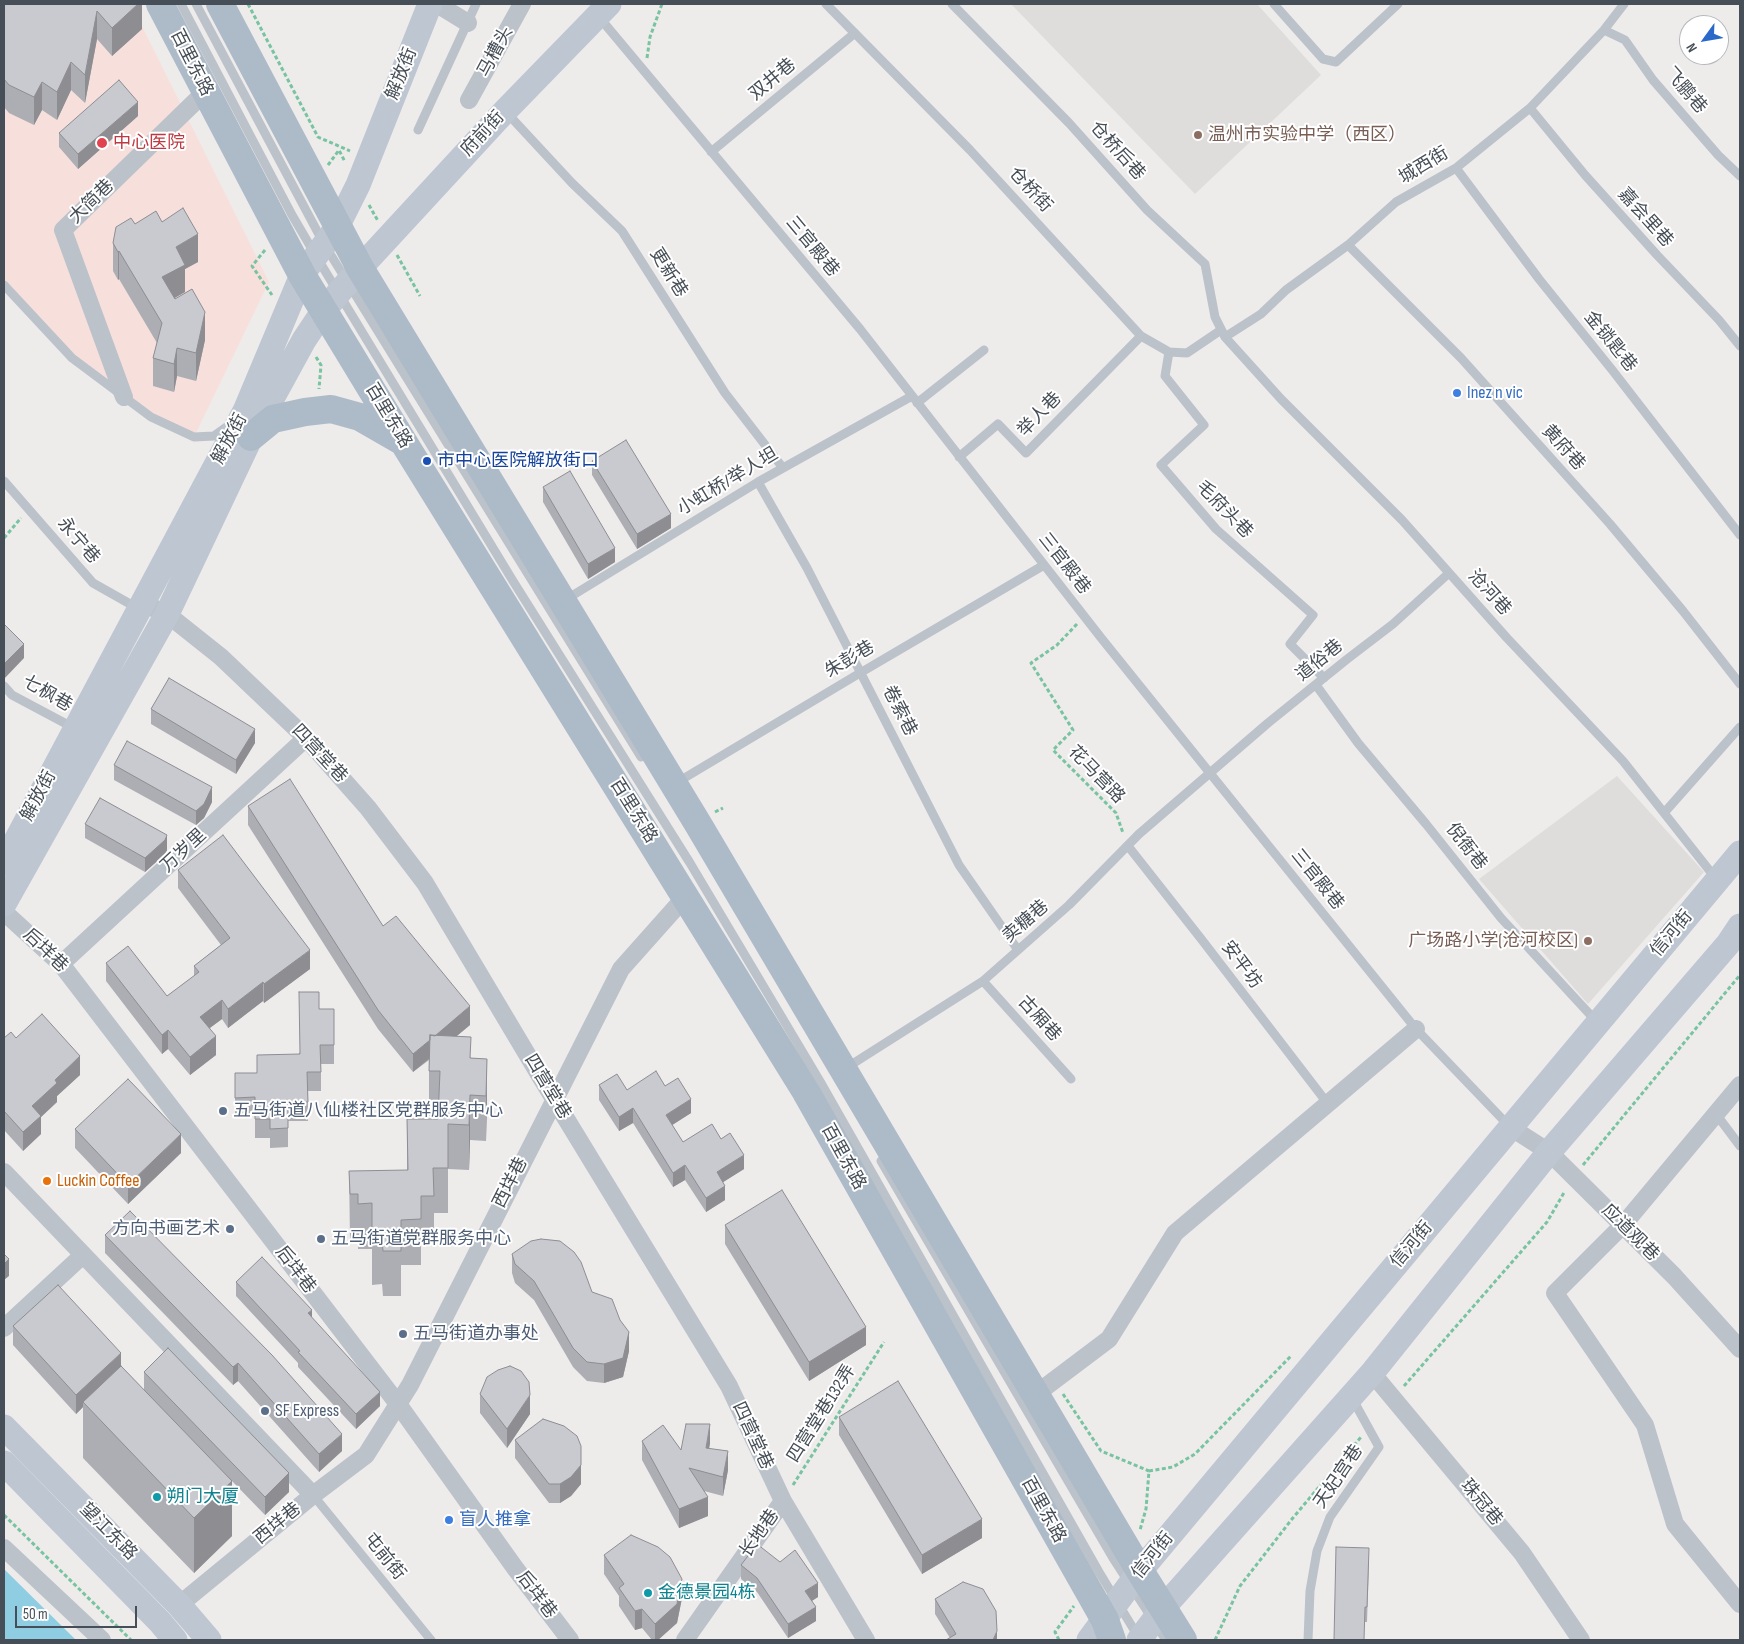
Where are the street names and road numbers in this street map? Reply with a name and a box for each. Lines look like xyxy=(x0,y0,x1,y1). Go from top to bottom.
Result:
street label: 马槽头 xyxy=(474,23,518,81)
street label: 百里东路 xyxy=(165,26,217,100)
street label: 解放街 xyxy=(382,45,422,103)
street label: 双井巷 xyxy=(745,54,801,106)
street label: 飞鹏巷 xyxy=(1659,64,1711,118)
street label: 府前街 xyxy=(457,107,509,161)
street label: 仓桥后巷 xyxy=(1085,117,1149,185)
street label: 城西街 xyxy=(1395,143,1453,189)
street label: 仓桥街 xyxy=(1004,163,1056,217)
street label: 大简巷 xyxy=(65,175,119,229)
street label: 嘉会里巷 xyxy=(1613,184,1677,252)
street label: 三官殿巷 xyxy=(781,212,843,282)
street label: 更新巷 xyxy=(645,244,691,302)
street label: 金锁匙巷 xyxy=(1579,307,1641,377)
street label: 百里东路 xyxy=(360,380,416,452)
street label: 举人巷 xyxy=(1013,388,1067,442)
street label: 解放街 xyxy=(208,410,252,468)
street label: 黄府巷 xyxy=(1537,421,1589,475)
street label: 小虹桥/举人坦 xyxy=(674,444,782,520)
street label: 毛府头巷 xyxy=(1191,477,1257,543)
street label: 永宁巷 xyxy=(52,514,104,568)
street label: 三官殿巷 xyxy=(1033,529,1095,599)
street label: 沧河巷 xyxy=(1463,566,1515,620)
street label: 道俗巷 xyxy=(1292,636,1348,686)
street label: 朱彭巷 xyxy=(821,637,879,683)
street label: 七枫巷 xyxy=(18,671,76,717)
street label: 卷索巷 xyxy=(877,682,921,740)
street label: 四营堂巷 xyxy=(287,720,351,788)
street label: 花马营路 xyxy=(1063,742,1129,808)
street label: 解放街 xyxy=(17,767,61,825)
street label: 百里东路 xyxy=(605,775,661,847)
street label: 倪衙巷 xyxy=(1441,819,1491,875)
street label: 万岁里 xyxy=(157,825,211,877)
street label: 三官殿巷 xyxy=(1286,845,1348,915)
street label: 卖糖巷 xyxy=(999,896,1053,948)
street label: 信河街 xyxy=(1646,906,1698,962)
street label: 后垟巷 xyxy=(18,924,72,978)
street label: 安平坊 xyxy=(1216,937,1266,993)
street label: 古厢巷 xyxy=(1013,992,1065,1046)
street label: 四营堂巷 xyxy=(519,1051,575,1123)
street label: 百里东路 xyxy=(816,1120,870,1194)
street label: 西垟巷 xyxy=(489,1154,533,1212)
street label: 应道观巷 xyxy=(1597,1200,1663,1266)
street label: 信河街 xyxy=(1386,1217,1438,1273)
street label: 后垟巷 xyxy=(270,1242,320,1298)
street label: 四营堂巷132弄 xyxy=(783,1361,861,1467)
street label: 四营堂巷 xyxy=(727,1399,777,1473)
street label: 天妃宫巷 xyxy=(1310,1441,1368,1513)
street label: 百里东路 xyxy=(1016,1473,1070,1547)
street label: 珠冠巷 xyxy=(1455,1475,1507,1531)
street label: 望江东路 xyxy=(75,1499,141,1565)
street label: 西垟巷 xyxy=(250,1499,306,1549)
street label: 长地巷 xyxy=(736,1506,784,1562)
street label: 信河街 xyxy=(1128,1528,1178,1584)
street label: 屯前街 xyxy=(359,1529,409,1585)
street label: 后垟巷 xyxy=(511,1567,561,1623)

